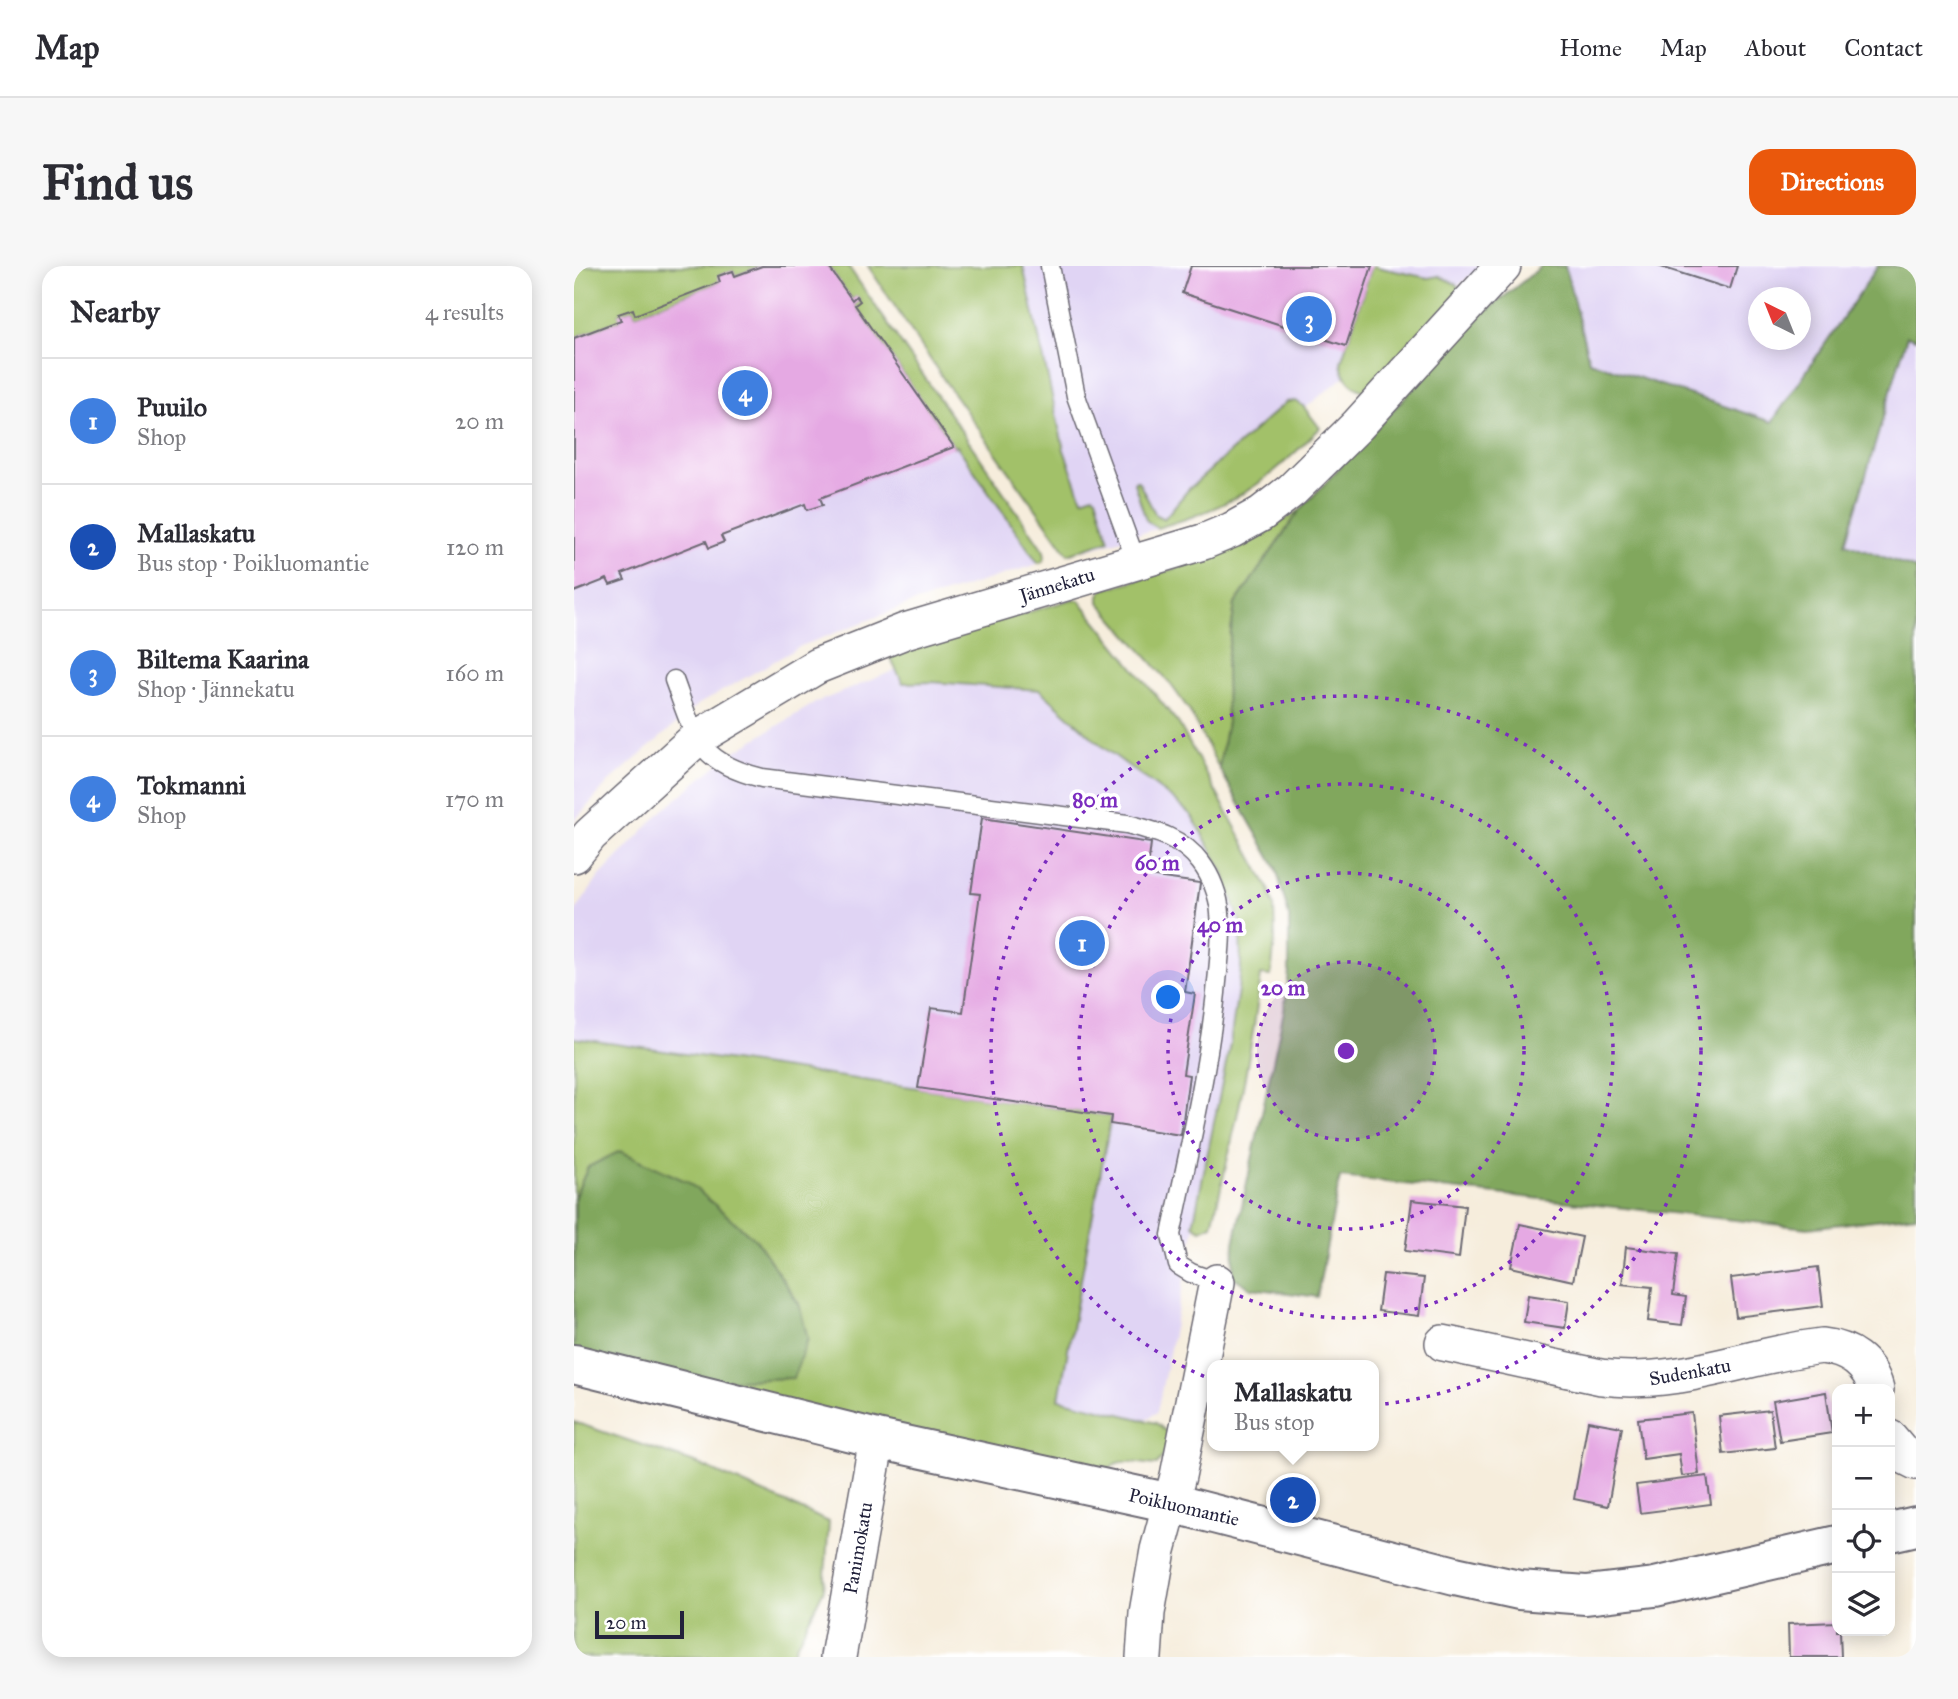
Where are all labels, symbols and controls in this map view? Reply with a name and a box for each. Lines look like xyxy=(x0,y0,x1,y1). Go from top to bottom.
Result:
text: Map xyxy=(35,28,99,68)
text: Home xyxy=(1559,33,1622,63)
text: Map xyxy=(1660,33,1707,63)
text: About xyxy=(1745,33,1806,63)
text: Contact xyxy=(1844,33,1923,63)
button: Directions xyxy=(1749,149,1916,215)
text: Find us xyxy=(42,153,193,212)
north arrow xyxy=(1748,287,1811,350)
pin: 3 xyxy=(1286,293,1332,345)
text: Nearby xyxy=(70,294,160,330)
text: 4 results xyxy=(425,298,504,326)
pin: 4 xyxy=(722,367,768,419)
text: Puuilo xyxy=(137,391,207,423)
text: 1 xyxy=(88,407,98,435)
text: 20 m xyxy=(455,407,504,435)
text: Shop xyxy=(137,423,186,451)
text: Mallaskatu xyxy=(137,517,255,549)
text: 2 xyxy=(87,533,99,561)
text: 120 m xyxy=(446,533,504,561)
text: Bus stop · Poikluomantie xyxy=(137,549,369,577)
street label: Jännekatu xyxy=(1015,563,1098,609)
text: Biltema Kaarina xyxy=(137,643,309,675)
text: 3 xyxy=(88,659,98,687)
text: 160 m xyxy=(446,659,504,687)
text: Shop · Jännekatu xyxy=(137,675,295,703)
text: Tokmanni xyxy=(137,769,246,801)
text: 4 xyxy=(87,785,99,813)
text: 170 m xyxy=(445,785,504,813)
text: 80 m xyxy=(1072,787,1118,813)
text: Shop xyxy=(137,801,186,829)
text: 60 m xyxy=(1134,850,1180,876)
text: 40 m xyxy=(1197,912,1243,938)
pin: 1 xyxy=(1059,917,1105,969)
text: 20 m xyxy=(1261,975,1306,1001)
your location xyxy=(1151,980,1185,1014)
centre of rings xyxy=(1334,1039,1358,1063)
street label: Sudenkatu xyxy=(1647,1354,1733,1390)
popup xyxy=(1207,1360,1379,1451)
text: Mallaskatu xyxy=(1234,1376,1352,1408)
map controls xyxy=(1832,1384,1895,1636)
button: + xyxy=(1832,1384,1895,1447)
text: Bus stop xyxy=(1234,1408,1314,1436)
button: − xyxy=(1832,1447,1895,1510)
pin: 2 xyxy=(1270,1474,1316,1526)
street label: Poikluomantie xyxy=(1126,1483,1242,1531)
street label: Panimokatu xyxy=(839,1500,877,1596)
button: locate xyxy=(1832,1510,1895,1573)
button: layers xyxy=(1832,1573,1895,1636)
scale bar xyxy=(595,1608,684,1640)
text: 20 m xyxy=(606,1611,647,1634)

